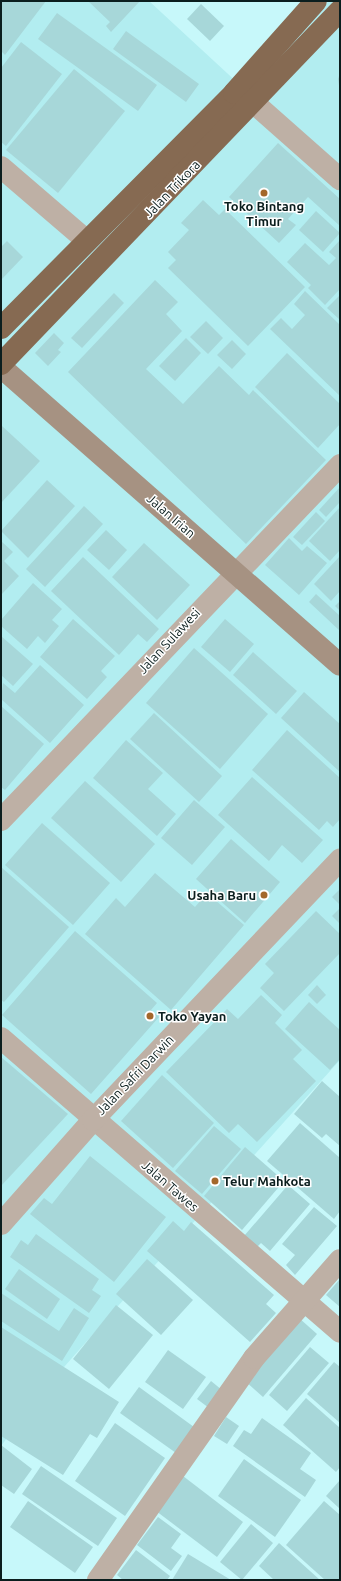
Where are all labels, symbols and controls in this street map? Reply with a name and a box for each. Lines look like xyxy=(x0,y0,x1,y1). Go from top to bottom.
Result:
street label: Jalan Trikora xyxy=(141,157,203,221)
marker: Toko Bintang Timur xyxy=(259,188,269,198)
place label: Toko Bintang Timur xyxy=(224,199,304,230)
street label: Jalan Irian xyxy=(144,491,198,541)
street label: Jalan Sulawesi xyxy=(135,605,203,677)
place label: Usaha Baru xyxy=(187,887,256,903)
marker: Usaha Baru xyxy=(259,890,269,900)
place label: Toko Yayan xyxy=(158,1008,226,1024)
marker: Toko Yayan xyxy=(145,1011,155,1021)
street label: Jalan Safri Darwin xyxy=(93,1032,177,1118)
street label: Jalan Tawes xyxy=(139,1157,201,1215)
place label: Telur Mahkota xyxy=(223,1173,311,1189)
marker: Telur Mahkota xyxy=(210,1176,220,1186)

